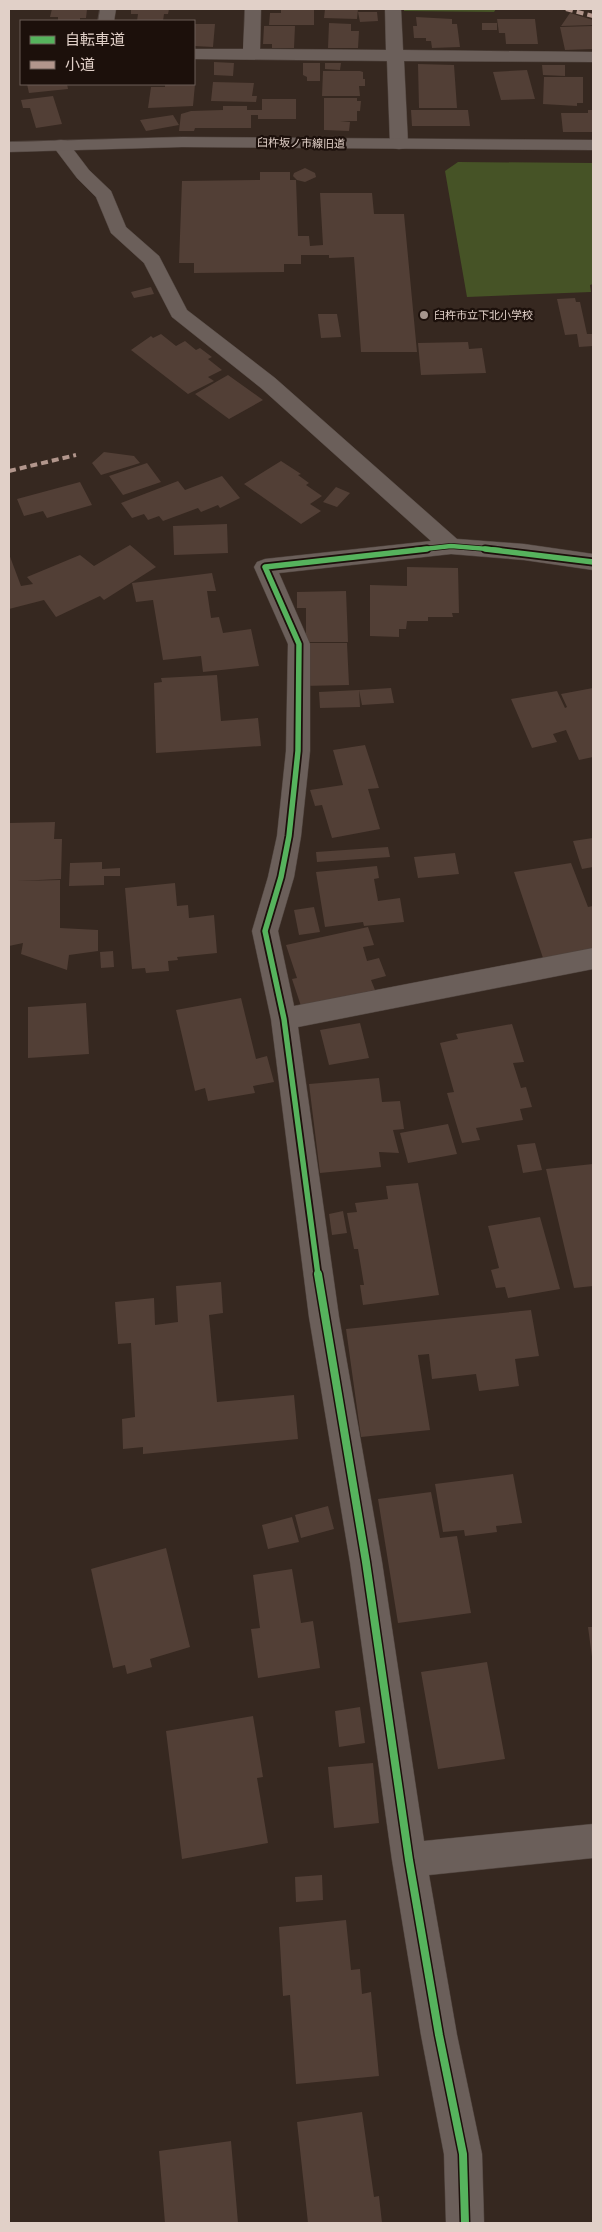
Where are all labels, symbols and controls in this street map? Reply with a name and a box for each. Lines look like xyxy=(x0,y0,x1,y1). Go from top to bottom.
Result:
legend xyxy=(20,20,195,85)
text: 自転車道 xyxy=(65,30,125,49)
text: 小道 xyxy=(65,55,95,74)
street label: 臼杵坂ノ市線旧道 xyxy=(257,135,345,151)
place label: 臼杵市立下北小学校 xyxy=(434,308,533,322)
marker: 臼杵市立下北小学校 xyxy=(418,309,430,321)

